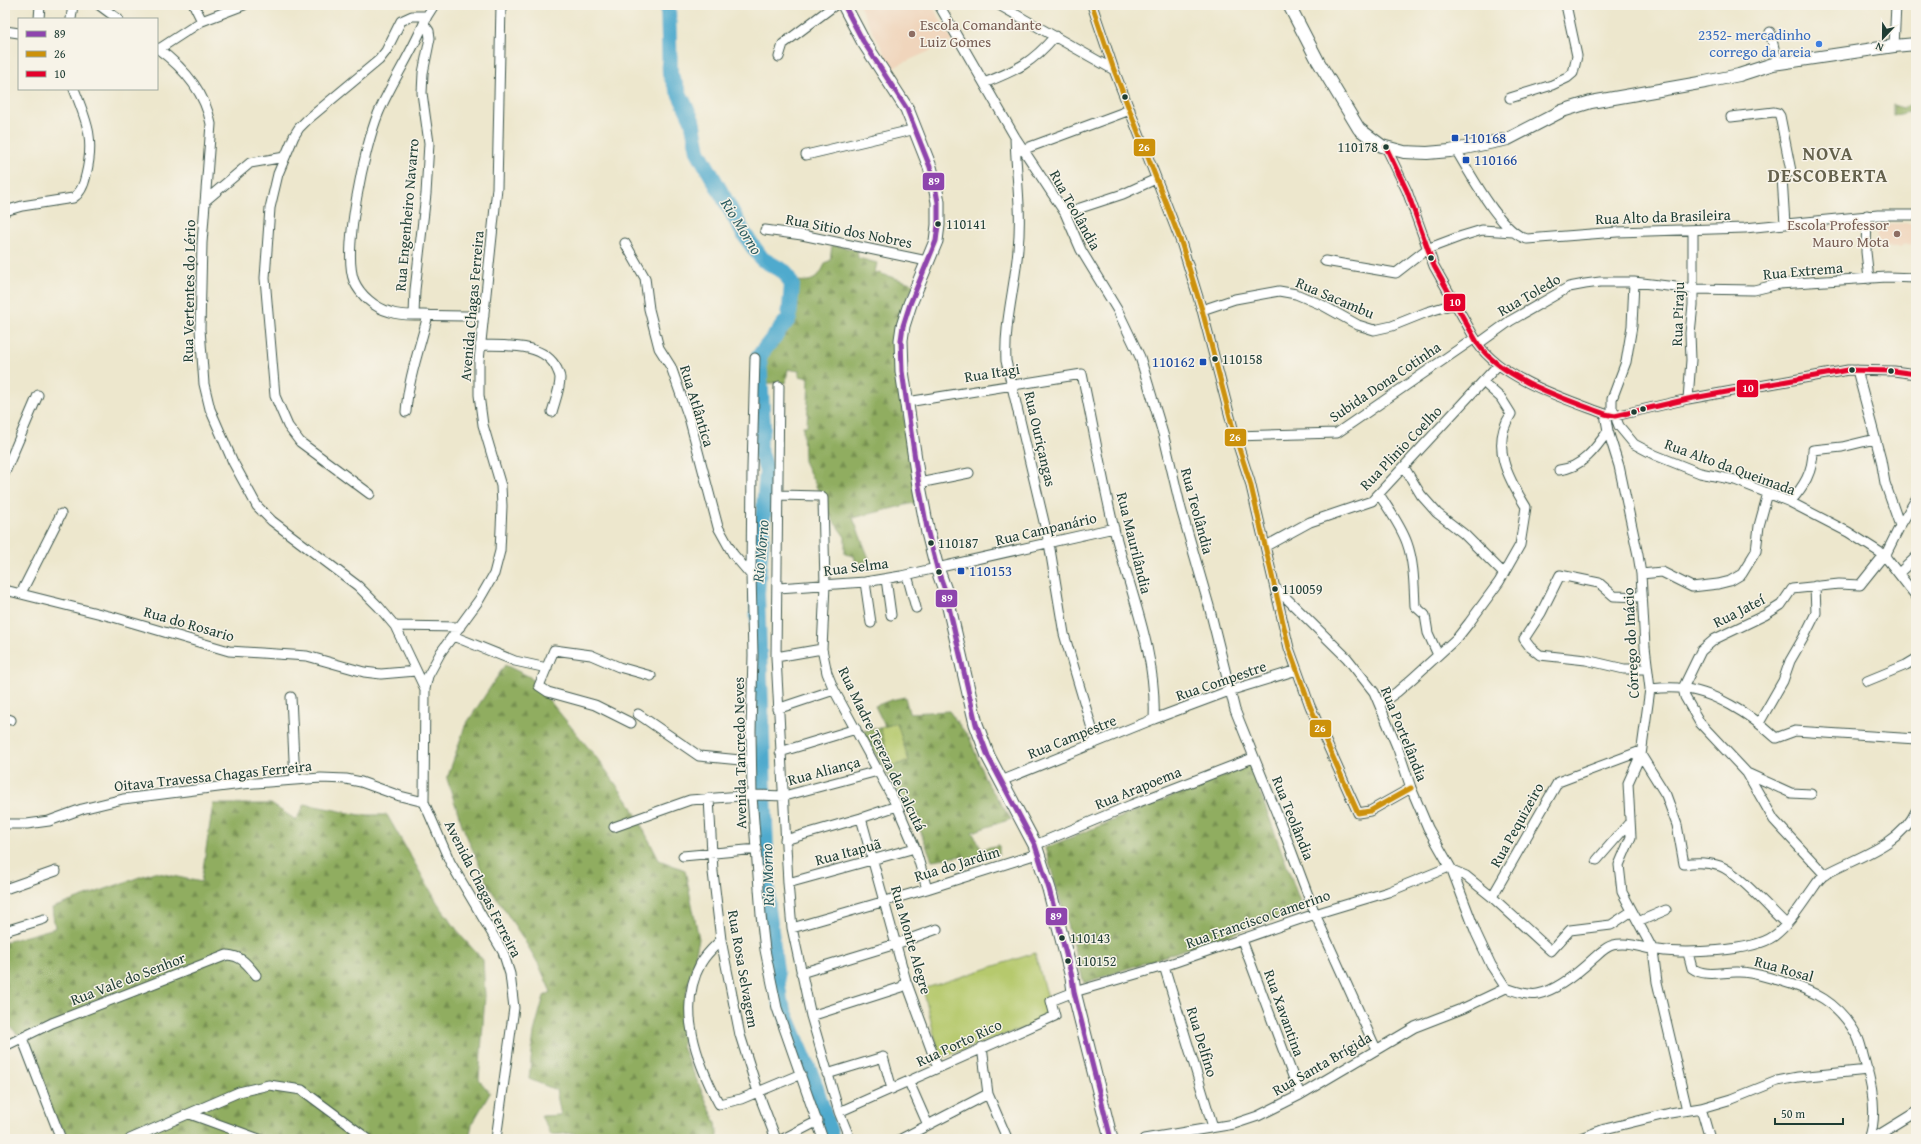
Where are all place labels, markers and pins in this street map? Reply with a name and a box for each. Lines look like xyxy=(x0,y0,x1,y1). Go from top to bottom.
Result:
place label: Escola Comandante Luiz Gomes xyxy=(920,14,1042,52)
place label: 2352- mercadinho corrego da areia xyxy=(1698,24,1811,62)
marker: Escola Comandante Luiz Gomes xyxy=(907,29,917,39)
marker: 2352- mercadinho corrego da areia xyxy=(1814,39,1824,49)
unlabelled marker xyxy=(1120,92,1130,102)
place label: 110168 xyxy=(1463,127,1506,148)
marker: 110168 xyxy=(1450,133,1460,143)
place label: 110178 xyxy=(1338,137,1378,157)
marker: 110178 xyxy=(1381,142,1391,152)
place label: 110166 xyxy=(1474,149,1517,170)
marker: 110166 xyxy=(1461,155,1471,165)
place label: 110141 xyxy=(946,214,986,234)
place label: Escola Professor Mauro Mota xyxy=(1787,214,1889,252)
marker: 110141 xyxy=(933,219,943,229)
marker: Escola Professor Mauro Mota xyxy=(1892,229,1902,239)
unlabelled marker xyxy=(1426,253,1436,263)
place label: 110158 xyxy=(1222,349,1263,369)
place label: 110162 xyxy=(1152,351,1195,372)
marker: 110158 xyxy=(1210,354,1220,364)
marker: 110162 xyxy=(1198,357,1208,367)
unlabelled marker xyxy=(1847,365,1857,375)
unlabelled marker xyxy=(1886,366,1896,376)
unlabelled marker xyxy=(1638,404,1648,414)
unlabelled marker xyxy=(1629,407,1639,417)
place label: 110187 xyxy=(938,533,979,553)
marker: 110187 xyxy=(926,538,936,548)
place label: 110153 xyxy=(969,560,1012,581)
marker: 110153 xyxy=(956,566,966,576)
unlabelled marker xyxy=(934,567,944,577)
place label: 110059 xyxy=(1282,579,1323,599)
marker: 110059 xyxy=(1270,584,1280,594)
place label: 110143 xyxy=(1070,928,1110,948)
marker: 110143 xyxy=(1057,933,1067,943)
place label: 110152 xyxy=(1076,951,1116,971)
marker: 110152 xyxy=(1063,956,1073,966)

